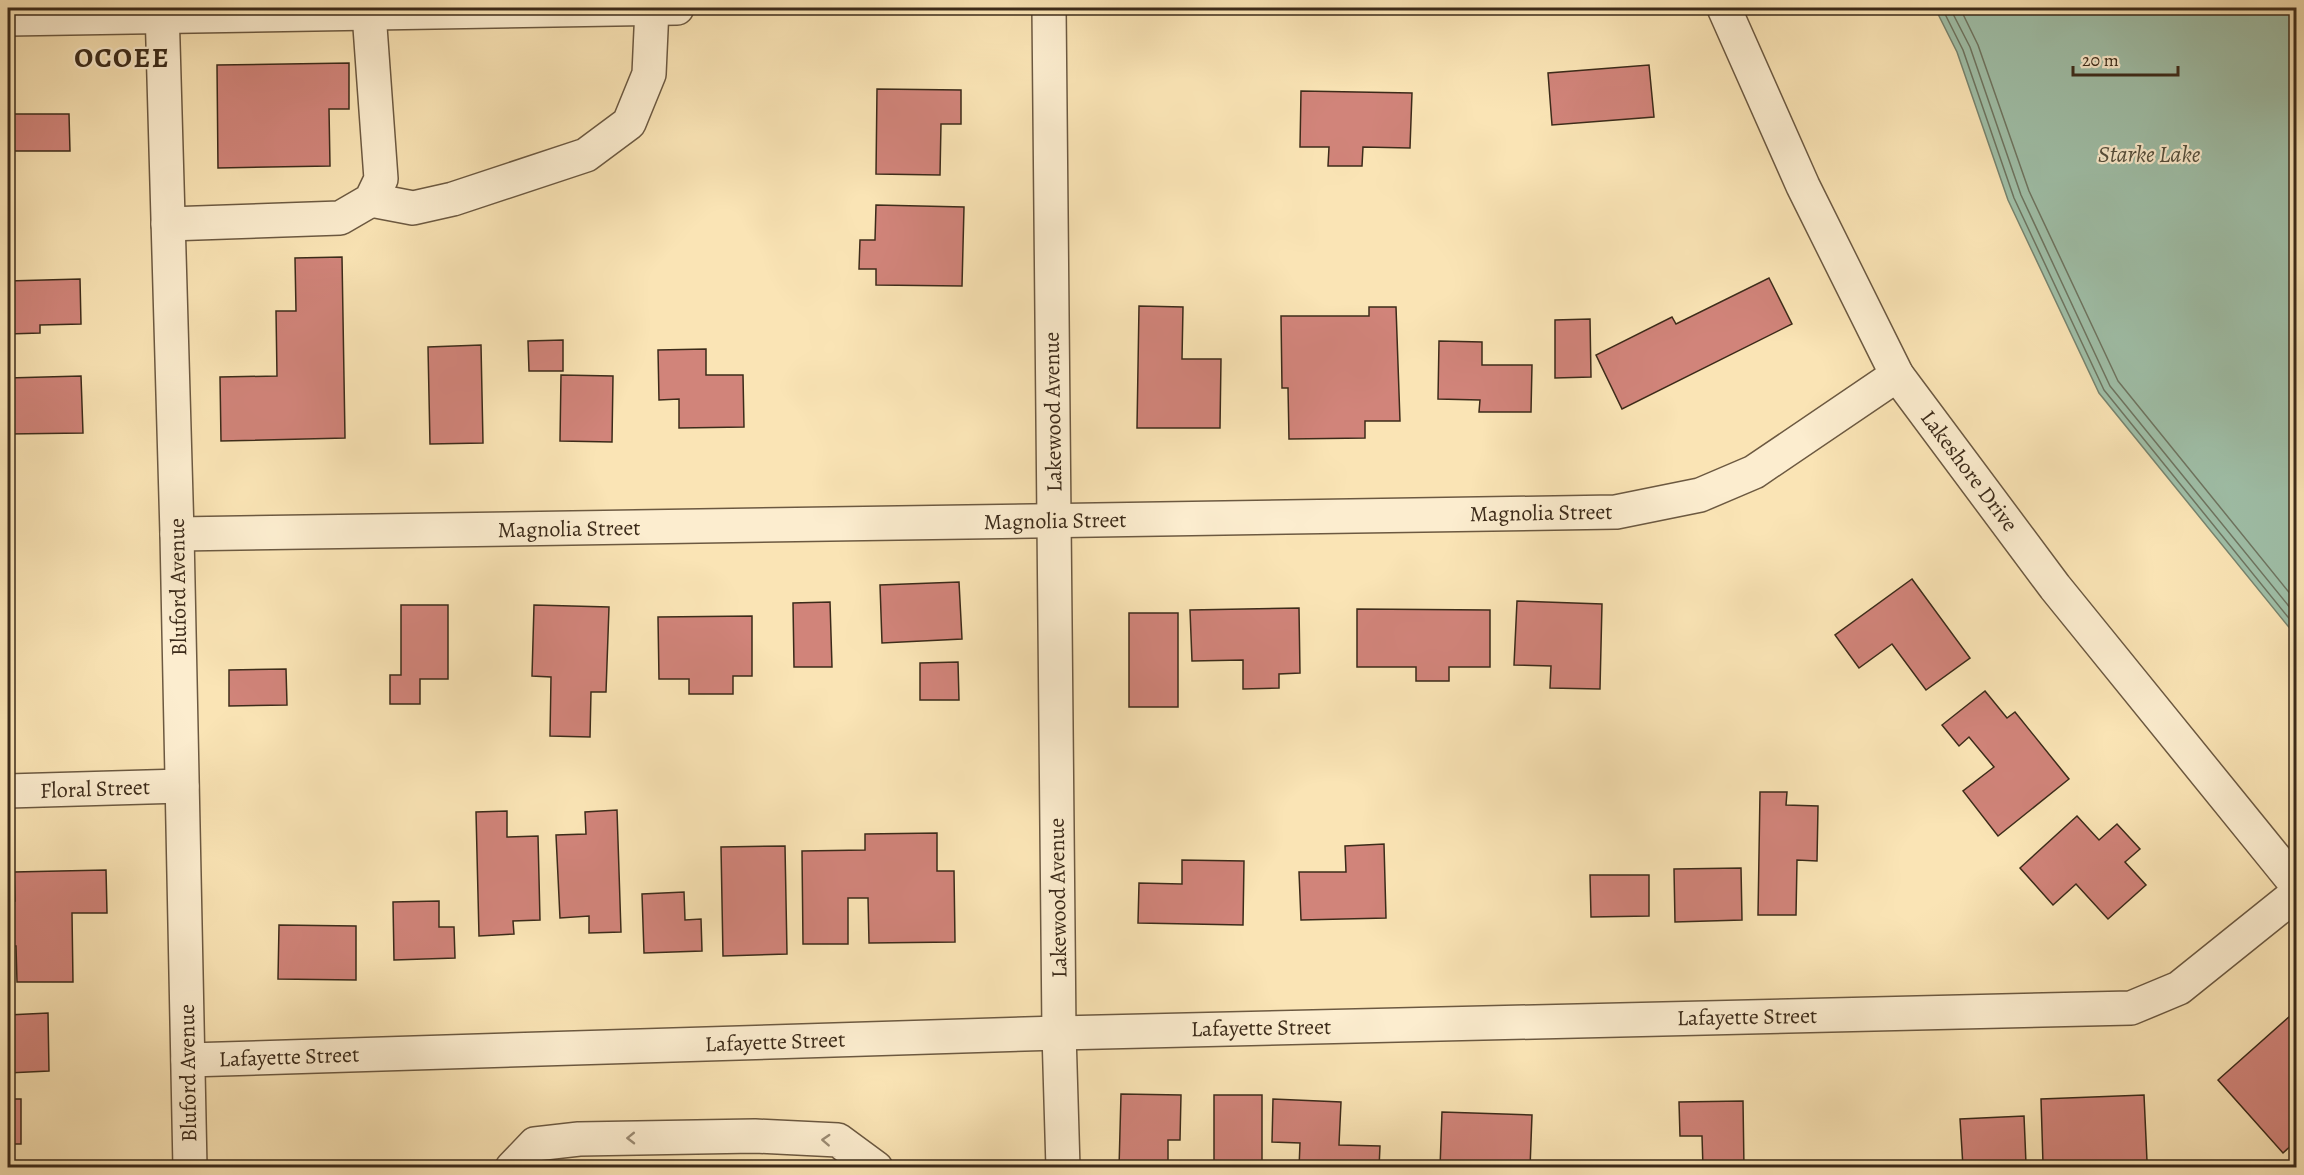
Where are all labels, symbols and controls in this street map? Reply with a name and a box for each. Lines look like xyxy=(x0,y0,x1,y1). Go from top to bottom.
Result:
district label: OCOEE xyxy=(74,39,170,77)
scale bar xyxy=(2073,39,2178,77)
text: 20 m xyxy=(2082,48,2119,72)
water label: Starke Lake xyxy=(2098,138,2201,170)
street label: Lakewood Avenue xyxy=(1037,331,1069,493)
street label: Lakeshore Drive xyxy=(1913,404,2025,538)
street label: Magnolia Street xyxy=(1469,497,1613,529)
street label: Magnolia Street xyxy=(983,505,1127,537)
street label: Magnolia Street xyxy=(497,513,641,545)
street label: Bluford Avenue xyxy=(162,518,194,656)
street label: Floral Street xyxy=(40,772,150,806)
street label: Lakewood Avenue xyxy=(1042,817,1074,979)
street label: Lafayette Street xyxy=(1677,1001,1817,1033)
street label: Bluford Avenue xyxy=(172,1004,204,1142)
street label: Lafayette Street xyxy=(1191,1012,1331,1044)
street label: Lafayette Street xyxy=(704,1025,846,1059)
street label: Lafayette Street xyxy=(218,1040,360,1074)
one-way arrow xyxy=(627,1132,636,1144)
one-way arrow xyxy=(821,1133,830,1146)

